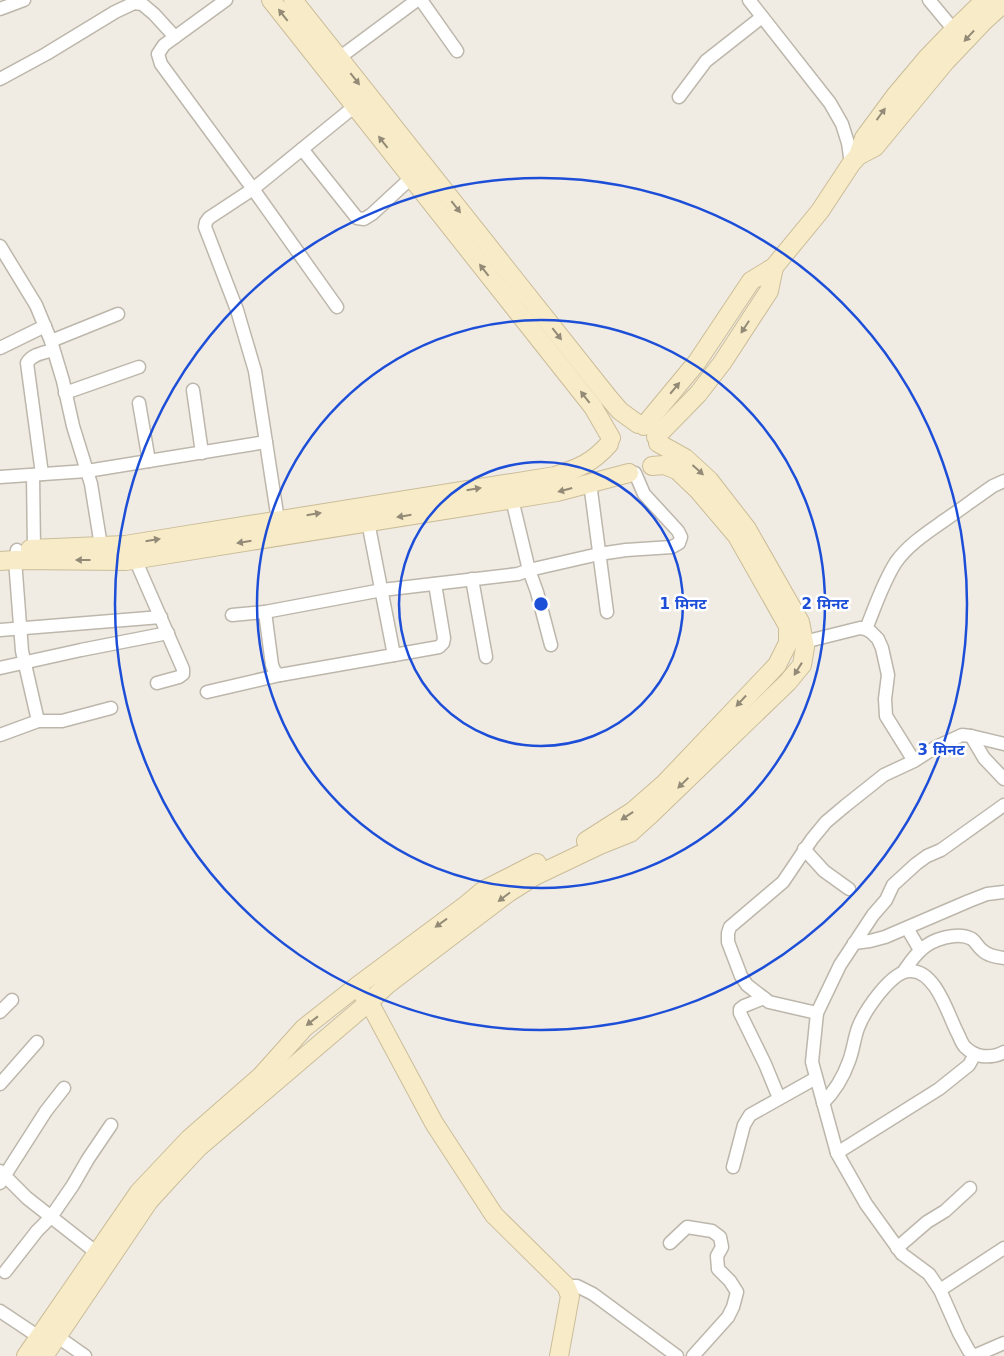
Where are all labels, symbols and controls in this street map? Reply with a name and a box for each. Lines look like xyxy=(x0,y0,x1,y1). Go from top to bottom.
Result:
one-way arrow xyxy=(277,9,288,22)
one-way arrow xyxy=(963,30,975,42)
one-way arrow xyxy=(350,73,361,86)
one-way arrow xyxy=(876,108,887,121)
one-way arrow xyxy=(378,136,389,149)
one-way arrow xyxy=(451,200,462,213)
one-way arrow xyxy=(478,264,489,277)
one-way arrow xyxy=(740,320,750,334)
one-way arrow xyxy=(552,327,563,340)
one-way arrow xyxy=(669,383,681,395)
one-way arrow xyxy=(579,391,590,404)
one-way arrow xyxy=(692,464,704,476)
one-way arrow xyxy=(467,485,483,493)
one-way arrow xyxy=(557,486,572,494)
one-way arrow xyxy=(306,510,322,518)
one-way arrow xyxy=(396,513,412,521)
one-way arrow xyxy=(146,536,162,544)
one-way arrow xyxy=(235,538,251,546)
one-way arrow xyxy=(75,556,91,564)
centre of rings xyxy=(532,595,550,613)
text: 1 मिनट xyxy=(659,595,707,613)
text: 2 मिनट xyxy=(801,595,849,613)
one-way arrow xyxy=(793,662,803,675)
one-way arrow xyxy=(735,695,747,707)
text: 3 मिनट xyxy=(917,741,965,759)
one-way arrow xyxy=(678,777,690,789)
one-way arrow xyxy=(620,811,633,820)
one-way arrow xyxy=(497,892,511,902)
one-way arrow xyxy=(435,918,448,928)
one-way arrow xyxy=(306,1016,319,1027)

